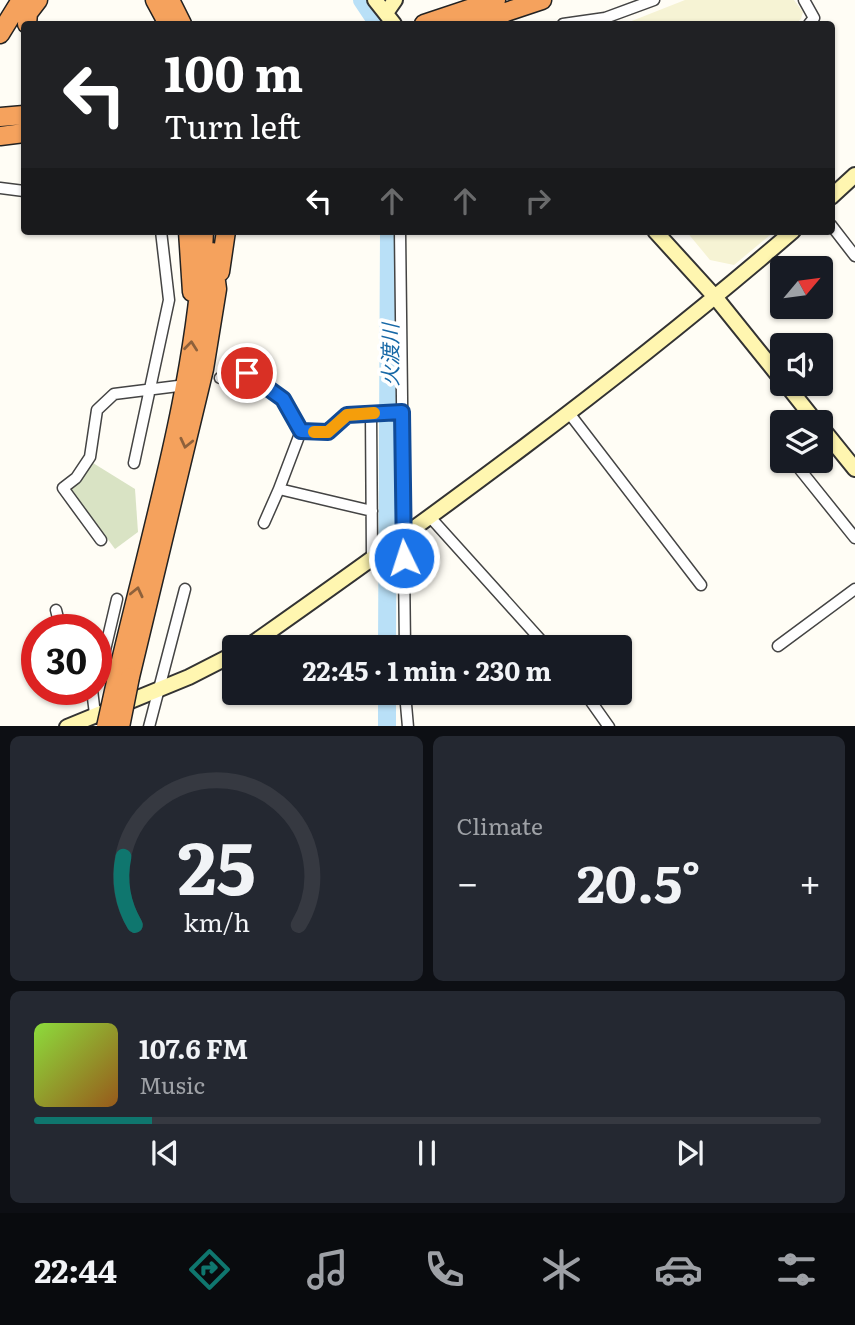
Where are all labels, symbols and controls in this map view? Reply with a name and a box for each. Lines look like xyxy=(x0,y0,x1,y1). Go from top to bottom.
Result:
text: 100 m xyxy=(164,34,303,107)
icon: left xyxy=(49,49,140,140)
text: Turn left xyxy=(164,101,301,149)
icon: left xyxy=(300,182,338,220)
icon: ahead xyxy=(373,182,411,220)
icon: ahead xyxy=(446,182,484,220)
icon: right xyxy=(519,182,557,220)
north arrow xyxy=(770,256,833,318)
map controls xyxy=(770,256,833,473)
water label: 火渡川 xyxy=(373,322,404,387)
button: sound xyxy=(770,333,833,396)
one-way arrow xyxy=(184,340,199,352)
pin xyxy=(217,343,277,403)
icon: arrive xyxy=(228,354,266,392)
button: layers xyxy=(770,410,833,473)
one-way arrow xyxy=(180,437,194,449)
position arrow xyxy=(367,521,441,595)
one-way arrow xyxy=(129,586,143,598)
speed limit sign: 30 xyxy=(21,614,112,705)
text: 22:45 · 1 min · 230 m xyxy=(303,650,551,689)
text: Climate xyxy=(457,808,543,842)
text: 25 xyxy=(177,809,255,917)
text: 20.5° xyxy=(577,842,701,919)
text: − xyxy=(457,852,479,909)
text: + xyxy=(799,852,821,909)
text: km/h xyxy=(183,902,250,939)
text: 107.6 FM xyxy=(139,1028,248,1067)
text: Music xyxy=(139,1067,205,1101)
icon: previous xyxy=(146,1134,184,1172)
icon: pause xyxy=(408,1134,446,1172)
icon: next xyxy=(671,1134,709,1172)
text: 22:44 xyxy=(34,1245,117,1293)
icon: directions xyxy=(185,1245,234,1294)
icon: music xyxy=(303,1245,352,1294)
icon: phone xyxy=(420,1245,469,1294)
icon: climate xyxy=(537,1245,586,1294)
icon: car xyxy=(654,1245,703,1294)
icon: filters xyxy=(772,1245,821,1294)

